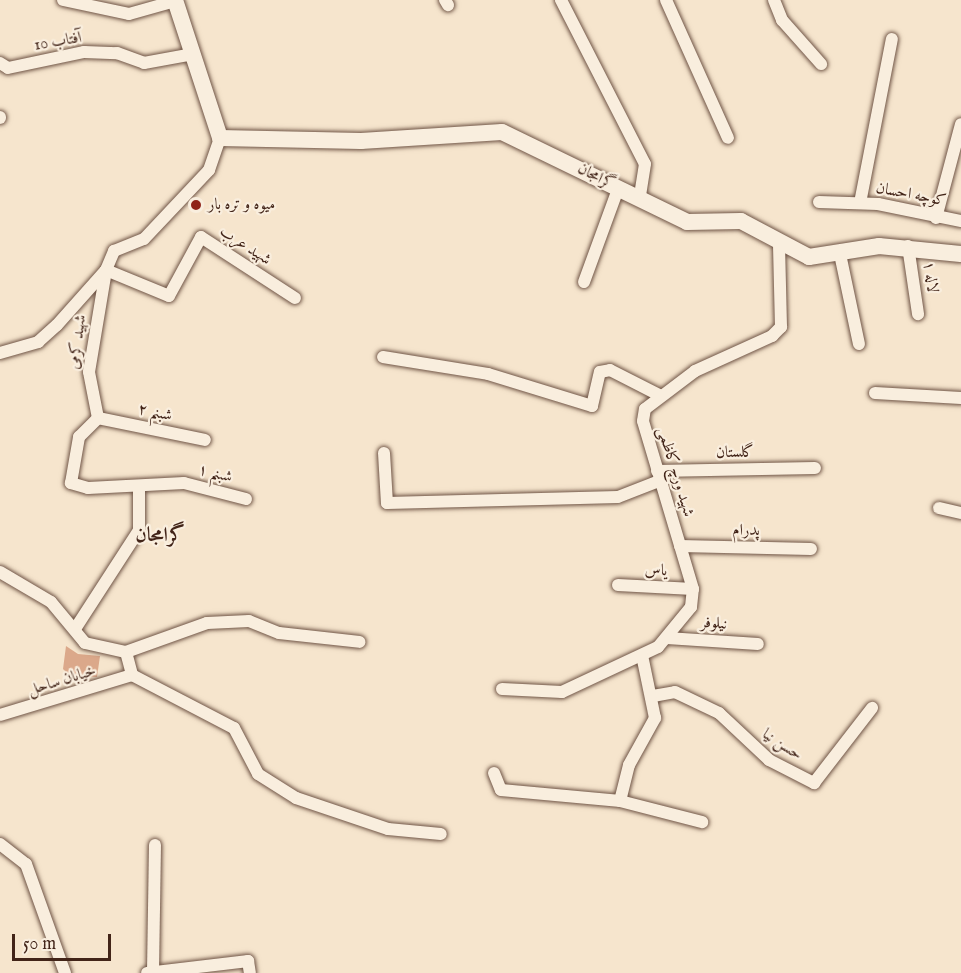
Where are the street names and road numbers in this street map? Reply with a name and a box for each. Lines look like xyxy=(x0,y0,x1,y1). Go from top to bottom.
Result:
street label: آفتاب 10 xyxy=(33,28,83,56)
street label: گرامجان xyxy=(574,159,618,195)
street label: کوچه احسان xyxy=(874,179,948,211)
street label: شهید عرب xyxy=(216,222,274,270)
street label: لاله ۱ xyxy=(918,260,942,294)
street label: شهید کرمی xyxy=(65,313,91,371)
street label: شبنم ۲ xyxy=(136,400,174,426)
street label: شهید ورچ کاظمی xyxy=(652,425,698,519)
street label: گلستان xyxy=(716,443,754,463)
street label: شبنم ۱ xyxy=(196,460,234,488)
street label: پدرام xyxy=(732,521,760,541)
street label: یاس xyxy=(644,561,668,581)
street label: نیلوفر xyxy=(700,614,728,634)
street label: خیابان ساحل xyxy=(26,662,98,700)
street label: حسن نیا xyxy=(758,725,806,765)

